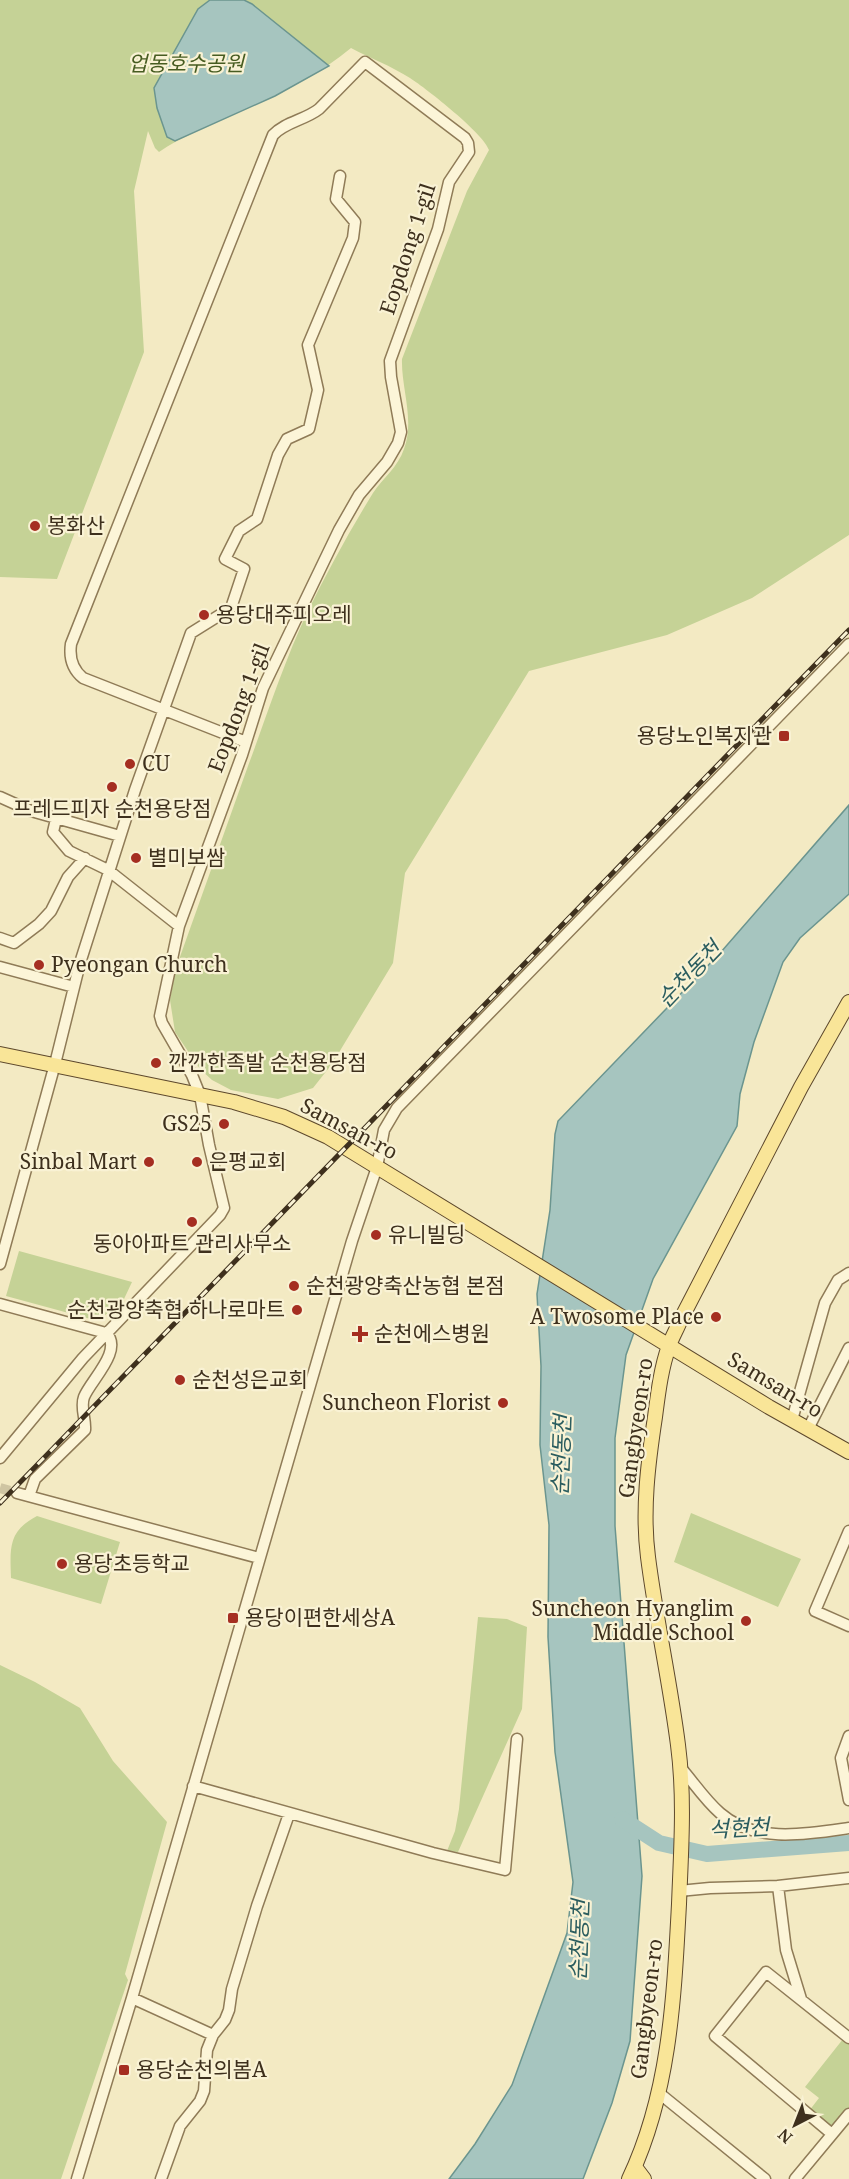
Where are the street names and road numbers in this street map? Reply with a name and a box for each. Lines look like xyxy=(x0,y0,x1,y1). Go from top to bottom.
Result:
street label: Eopdong 1-gil xyxy=(373,179,442,318)
street label: Eopdong 1-gil xyxy=(201,639,276,776)
street label: Samsan-ro xyxy=(296,1091,403,1165)
street label: Samsan-ro xyxy=(723,1345,828,1424)
street label: Gangbyeon-ro xyxy=(611,1356,659,1500)
street label: Gangbyeon-ro xyxy=(623,1937,669,2081)

